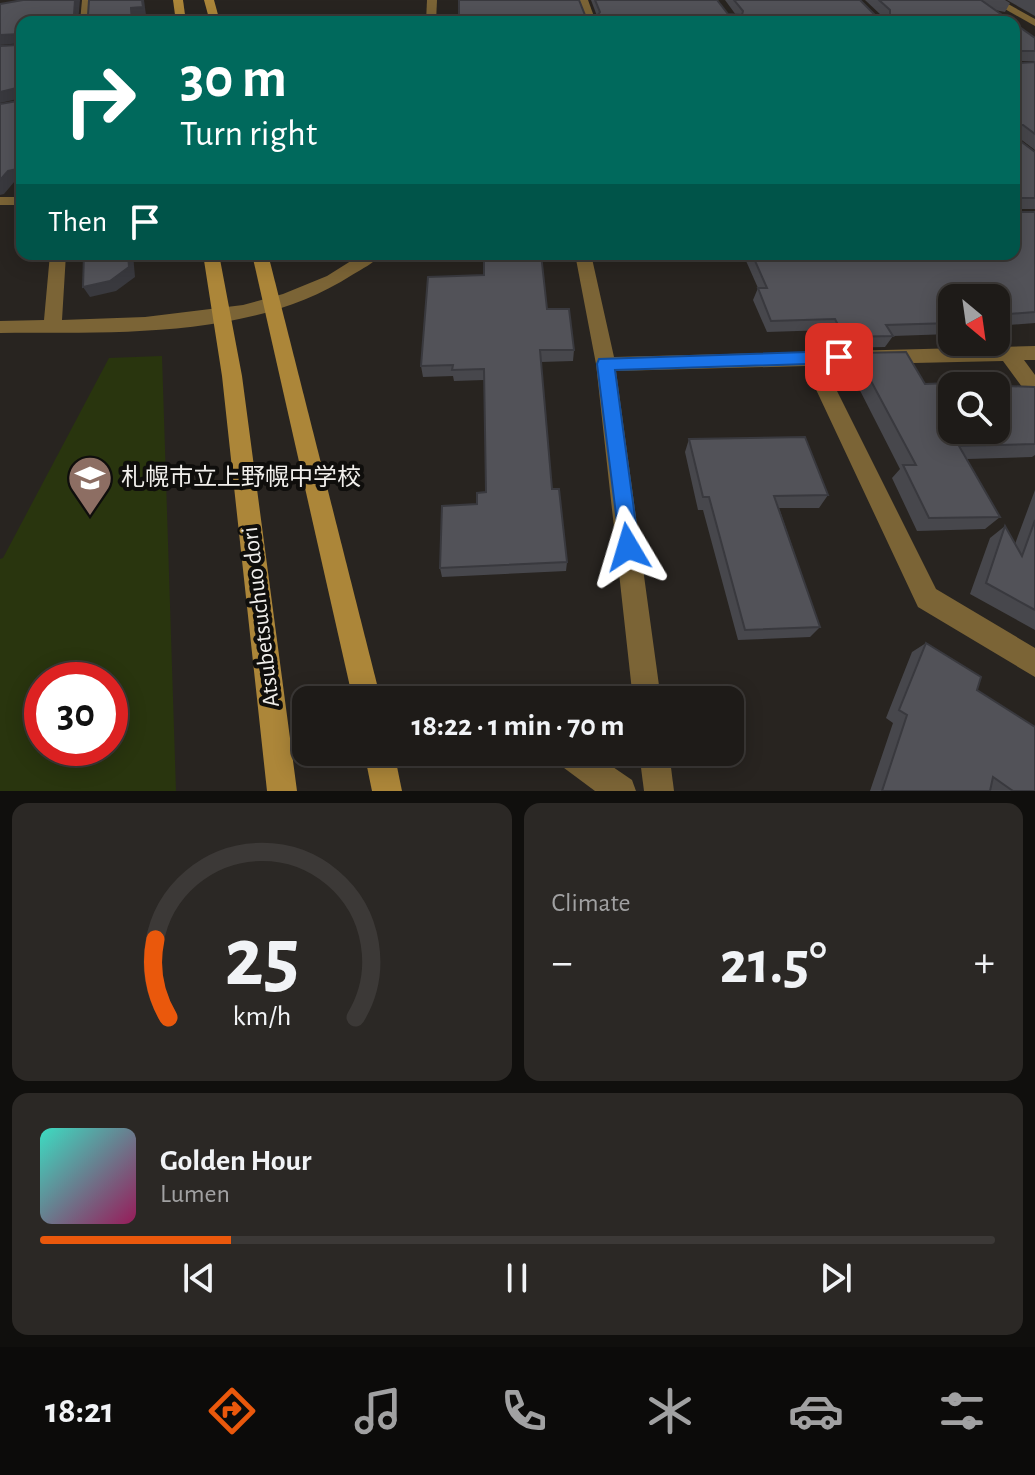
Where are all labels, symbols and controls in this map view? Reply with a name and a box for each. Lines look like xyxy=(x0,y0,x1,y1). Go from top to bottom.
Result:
icon: right xyxy=(48,48,152,152)
text: 30 m xyxy=(180,51,287,107)
text: Turn right xyxy=(180,116,317,152)
icon: arrive xyxy=(123,200,167,244)
text: Then xyxy=(48,207,107,237)
north arrow xyxy=(938,284,1010,356)
map controls xyxy=(938,284,1010,444)
pin xyxy=(805,323,873,391)
icon: arrive xyxy=(817,335,861,379)
button: search xyxy=(938,372,1010,444)
school or university icon: 札幌市立上野幌中学校 xyxy=(66,454,114,517)
place label: 札幌市立上野幌中学校 xyxy=(121,464,361,490)
position arrow xyxy=(586,505,670,589)
street label: Atsubetsuchuo dori xyxy=(238,525,284,709)
speed limit sign: 30 xyxy=(24,662,128,766)
text: 18:22 · 1 min · 70 m xyxy=(411,711,625,741)
text: Climate xyxy=(552,890,630,916)
text: 25 xyxy=(224,917,299,1001)
text: 21.5° xyxy=(720,934,827,994)
text: − xyxy=(552,941,573,985)
text: + xyxy=(974,941,995,985)
text: km/h xyxy=(232,1002,291,1031)
text: Golden Hour xyxy=(160,1146,312,1176)
text: Lumen xyxy=(160,1181,230,1207)
icon: previous xyxy=(177,1256,221,1300)
icon: pause xyxy=(495,1256,539,1300)
icon: next xyxy=(814,1256,858,1300)
icon: directions xyxy=(204,1383,260,1439)
icon: music xyxy=(350,1383,406,1439)
icon: phone xyxy=(496,1383,552,1439)
icon: climate xyxy=(642,1383,698,1439)
icon: car xyxy=(788,1383,844,1439)
icon: filters xyxy=(934,1383,990,1439)
text: 18:21 xyxy=(45,1393,114,1429)

